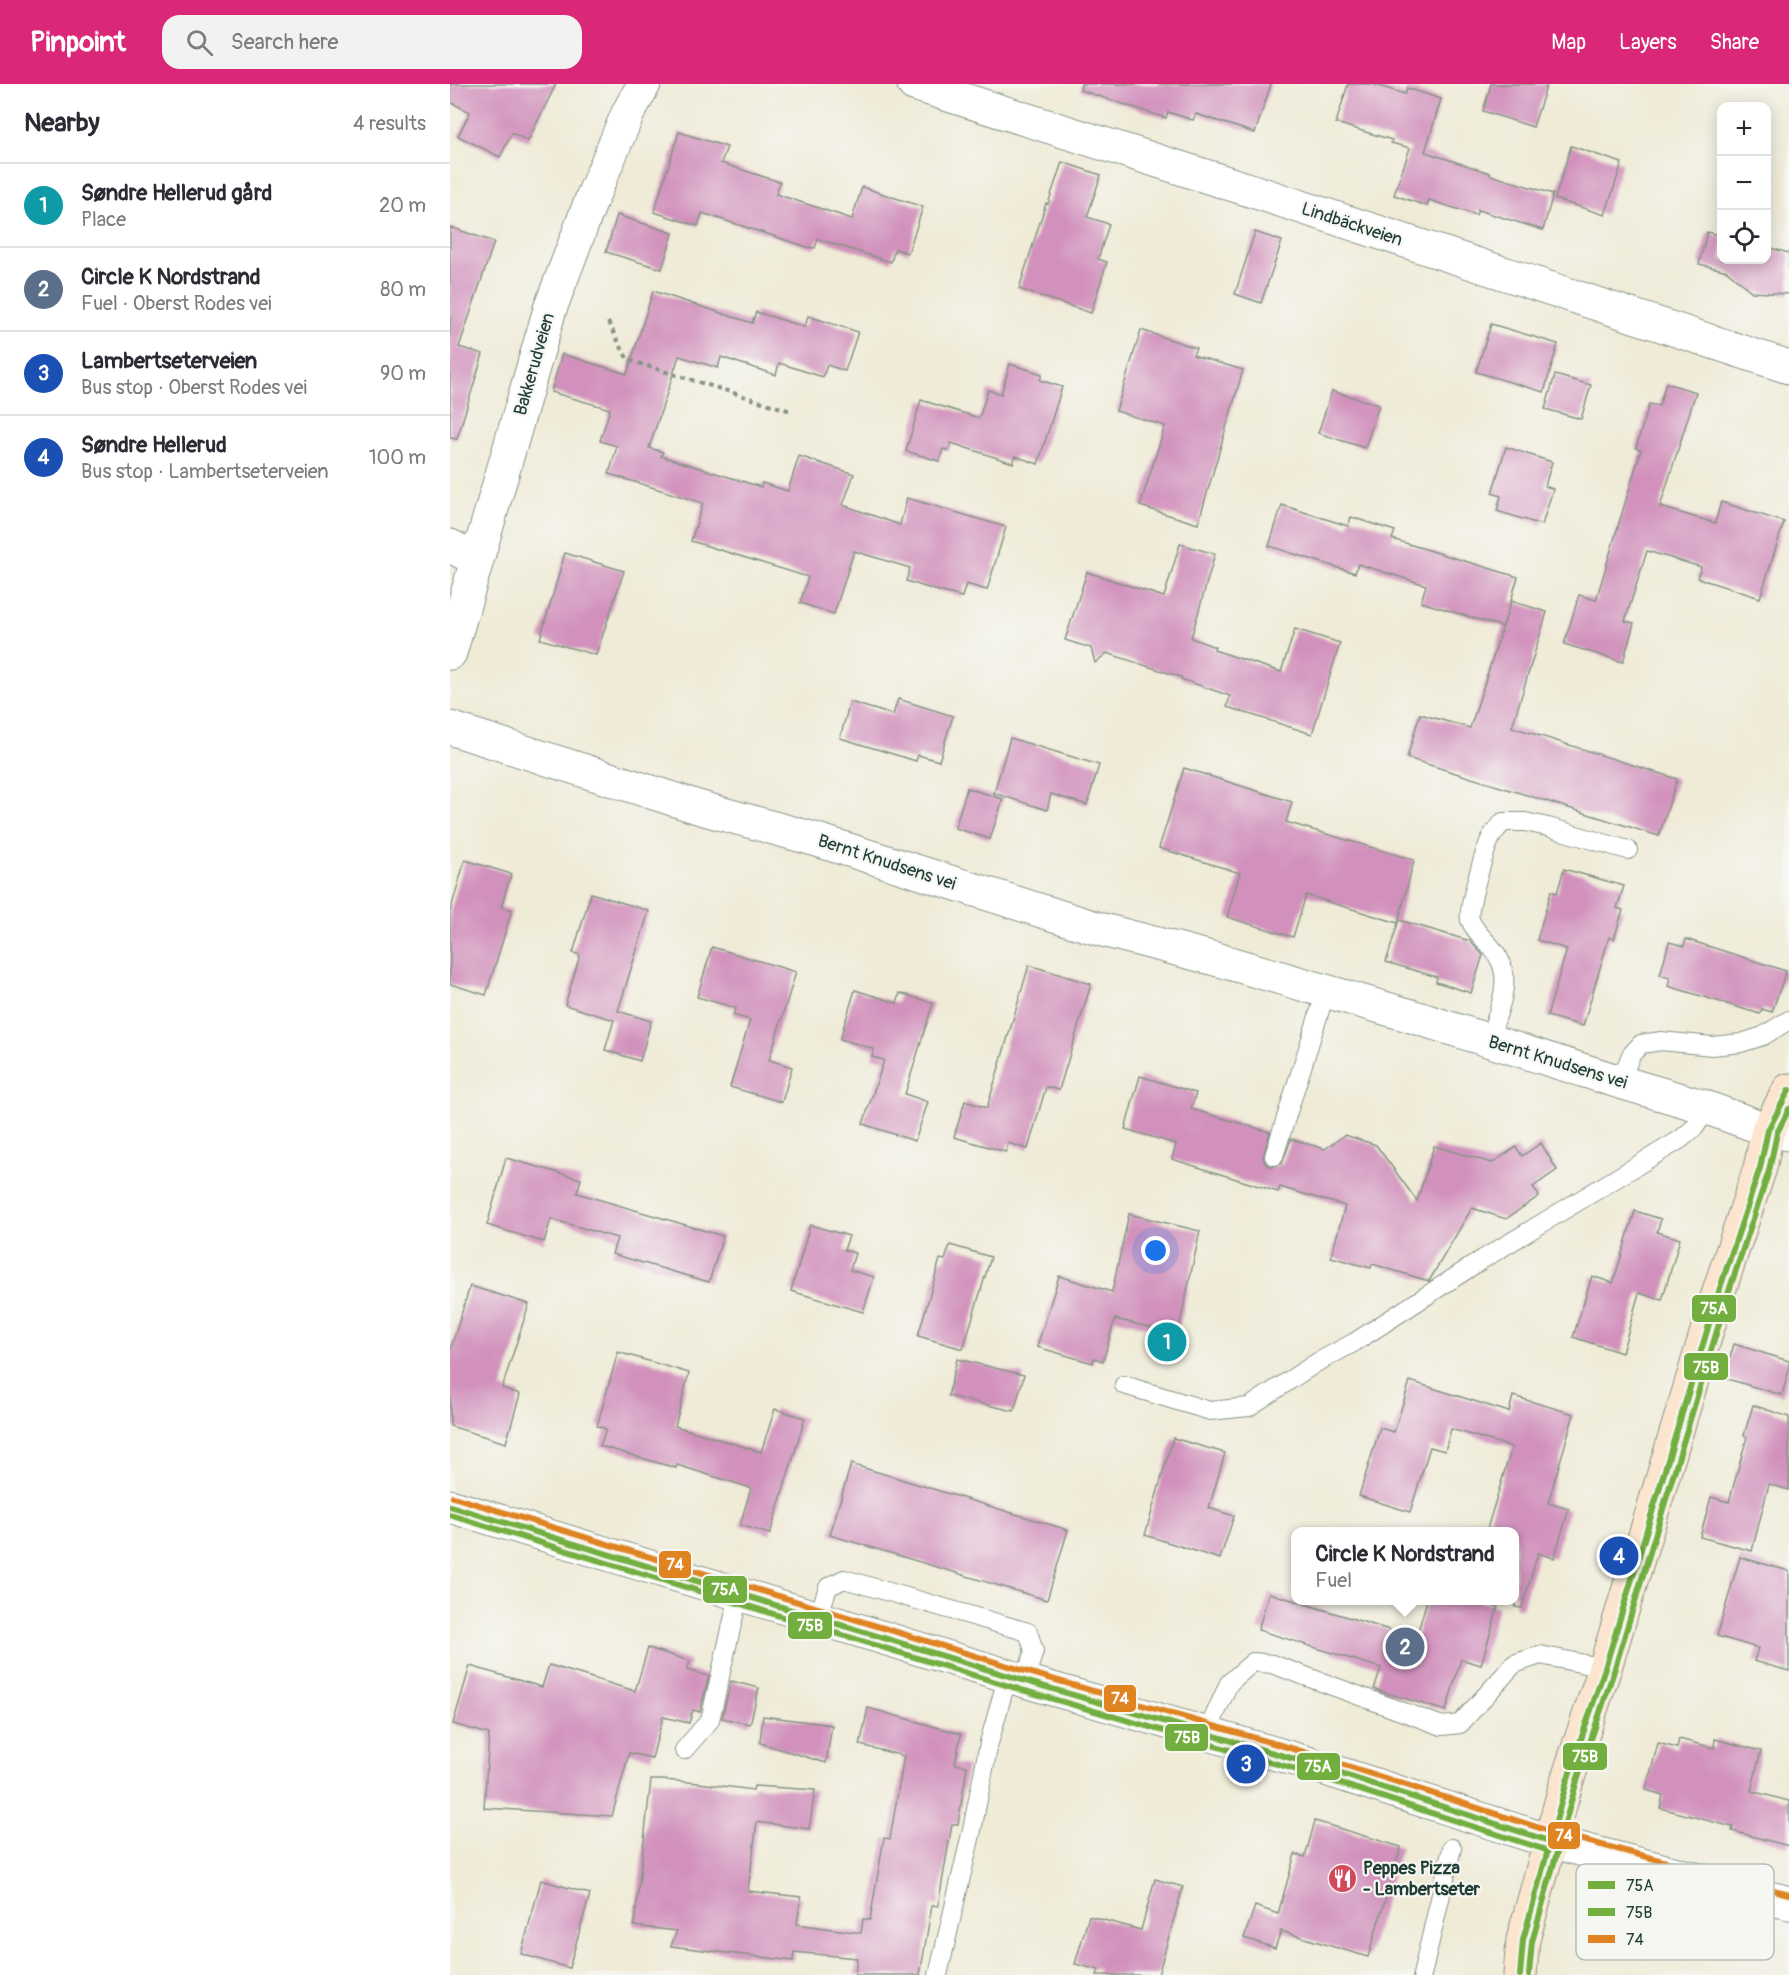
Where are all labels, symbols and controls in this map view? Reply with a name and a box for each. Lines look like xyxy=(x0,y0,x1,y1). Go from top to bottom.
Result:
search box xyxy=(162,15,582,69)
text: Pinpoint xyxy=(30,25,126,60)
icon: search xyxy=(183,26,216,59)
text: Search here xyxy=(231,28,338,56)
text: Map xyxy=(1551,29,1586,56)
text: Layers xyxy=(1619,29,1677,56)
text: Share xyxy=(1710,29,1759,56)
map controls xyxy=(1717,102,1771,264)
button: + xyxy=(1717,102,1771,156)
text: Nearby xyxy=(24,107,100,139)
text: 4 results xyxy=(353,111,426,136)
button: − xyxy=(1717,156,1771,210)
text: Søndre Hellerud gård xyxy=(81,179,272,207)
text: 1 xyxy=(40,193,47,218)
text: 20 m xyxy=(379,193,426,218)
street label: Lindbäckveien xyxy=(1298,197,1405,252)
text: Place xyxy=(81,207,126,232)
button: locate xyxy=(1717,210,1771,264)
text: Circle K Nordstrand xyxy=(81,263,261,291)
text: 2 xyxy=(38,277,49,302)
text: 80 m xyxy=(380,277,426,302)
text: Fuel · Oberst Rodes vei xyxy=(81,291,272,316)
street label: Bakkerudveien xyxy=(509,310,560,418)
text: Lambertseterveien xyxy=(81,347,257,375)
text: 3 xyxy=(38,361,49,386)
text: 90 m xyxy=(380,361,426,386)
text: Bus stop · Oberst Rodes vei xyxy=(81,375,307,400)
text: Søndre Hellerud xyxy=(81,431,227,459)
text: 4 xyxy=(38,445,49,470)
text: 100 m xyxy=(369,445,426,470)
text: Bus stop · Lambertseterveien xyxy=(81,459,328,484)
street label: Bernt Knudsens vei xyxy=(815,829,959,896)
street label: Bernt Knudsens vei xyxy=(1486,1030,1630,1095)
your location xyxy=(1141,1236,1170,1265)
line badge: 75A xyxy=(1691,1294,1737,1323)
text: 75A xyxy=(1700,1299,1728,1319)
pin: 1 xyxy=(1148,1320,1186,1364)
line badge: 75B xyxy=(1683,1352,1729,1381)
text: 75B xyxy=(1693,1358,1719,1378)
popup xyxy=(1291,1527,1519,1605)
pin: 4 xyxy=(1600,1534,1638,1578)
text: Circle K Nordstrand xyxy=(1315,1540,1495,1568)
line badge: 74 xyxy=(658,1550,692,1579)
text: 74 xyxy=(666,1555,685,1575)
text: Fuel xyxy=(1315,1568,1352,1593)
line badge: 75A xyxy=(702,1575,748,1604)
text: 75A xyxy=(711,1580,739,1600)
line badge: 75B xyxy=(787,1611,833,1640)
text: 75B xyxy=(797,1616,823,1636)
pin: 2 xyxy=(1386,1624,1424,1670)
line badge: 74 xyxy=(1103,1684,1137,1713)
text: 74 xyxy=(1111,1689,1130,1709)
line badge: 75B xyxy=(1164,1723,1209,1752)
text: 75B xyxy=(1174,1728,1200,1748)
pin: 3 xyxy=(1226,1742,1266,1786)
line badge: 75B xyxy=(1562,1742,1608,1771)
text: 75B xyxy=(1572,1747,1598,1767)
line badge: 75A xyxy=(1296,1752,1341,1781)
text: 75A xyxy=(1304,1757,1332,1777)
line badge: 74 xyxy=(1547,1821,1581,1850)
text: 74 xyxy=(1555,1826,1574,1846)
place label: Peppes Pizza - Lambertseter xyxy=(1363,1857,1481,1901)
restaurant icon: Peppes Pizza - Lambertseter xyxy=(1326,1862,1358,1894)
legend xyxy=(1576,1864,1774,1960)
text: 75A xyxy=(1626,1876,1654,1896)
text: 75B xyxy=(1626,1903,1652,1923)
text: 74 xyxy=(1626,1930,1644,1950)

